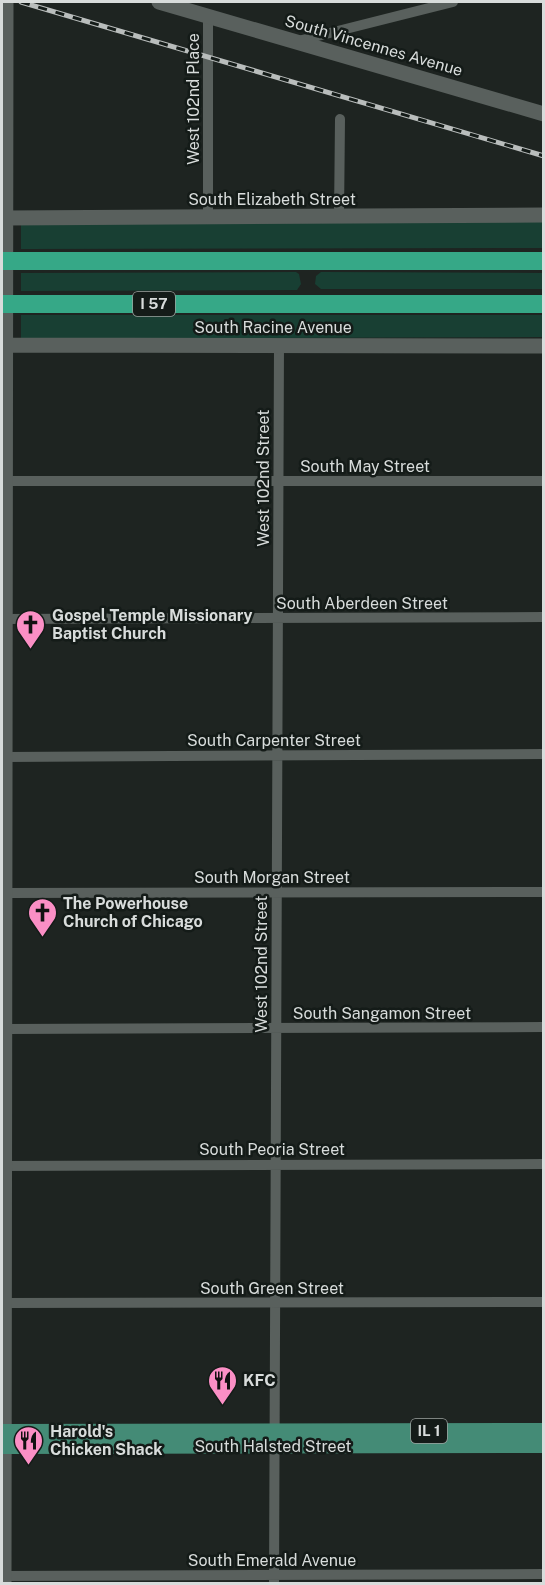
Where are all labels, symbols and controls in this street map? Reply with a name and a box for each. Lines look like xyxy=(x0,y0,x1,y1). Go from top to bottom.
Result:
street label: South Vincennes Avenue xyxy=(283,11,465,80)
street label: West 102nd Place xyxy=(184,33,203,165)
street label: South Elizabeth Street xyxy=(188,190,356,209)
road number: I 57 xyxy=(133,292,175,316)
street label: South Racine Avenue xyxy=(194,318,352,337)
street label: West 102nd Street xyxy=(254,410,273,546)
street label: South May Street xyxy=(300,457,430,476)
street label: South Aberdeen Street xyxy=(276,594,448,613)
place label: Gospel Temple Missionary Baptist Church xyxy=(52,606,253,643)
church icon: Gospel Temple Missionary Baptist Church xyxy=(15,608,47,650)
street label: South Carpenter Street xyxy=(187,731,361,750)
street label: South Morgan Street xyxy=(194,868,350,887)
place label: The Powerhouse Church of Chicago xyxy=(63,894,203,931)
church icon: The Powerhouse Church of Chicago xyxy=(26,896,58,938)
street label: West 102nd Street xyxy=(252,896,271,1032)
street label: South Sangamon Street xyxy=(293,1004,471,1023)
street label: South Peoria Street xyxy=(199,1140,345,1159)
street label: South Green Street xyxy=(200,1279,344,1298)
restaurant icon: KFC xyxy=(206,1364,238,1406)
place label: KFC xyxy=(243,1371,276,1390)
road number: IL 1 xyxy=(411,1419,447,1443)
place label: Harold's Chicken Shack xyxy=(50,1422,163,1459)
restaurant icon: Harold's Chicken Shack xyxy=(13,1424,45,1466)
street label: South Halsted Street xyxy=(194,1437,352,1456)
street label: South Emerald Avenue xyxy=(188,1551,356,1570)

